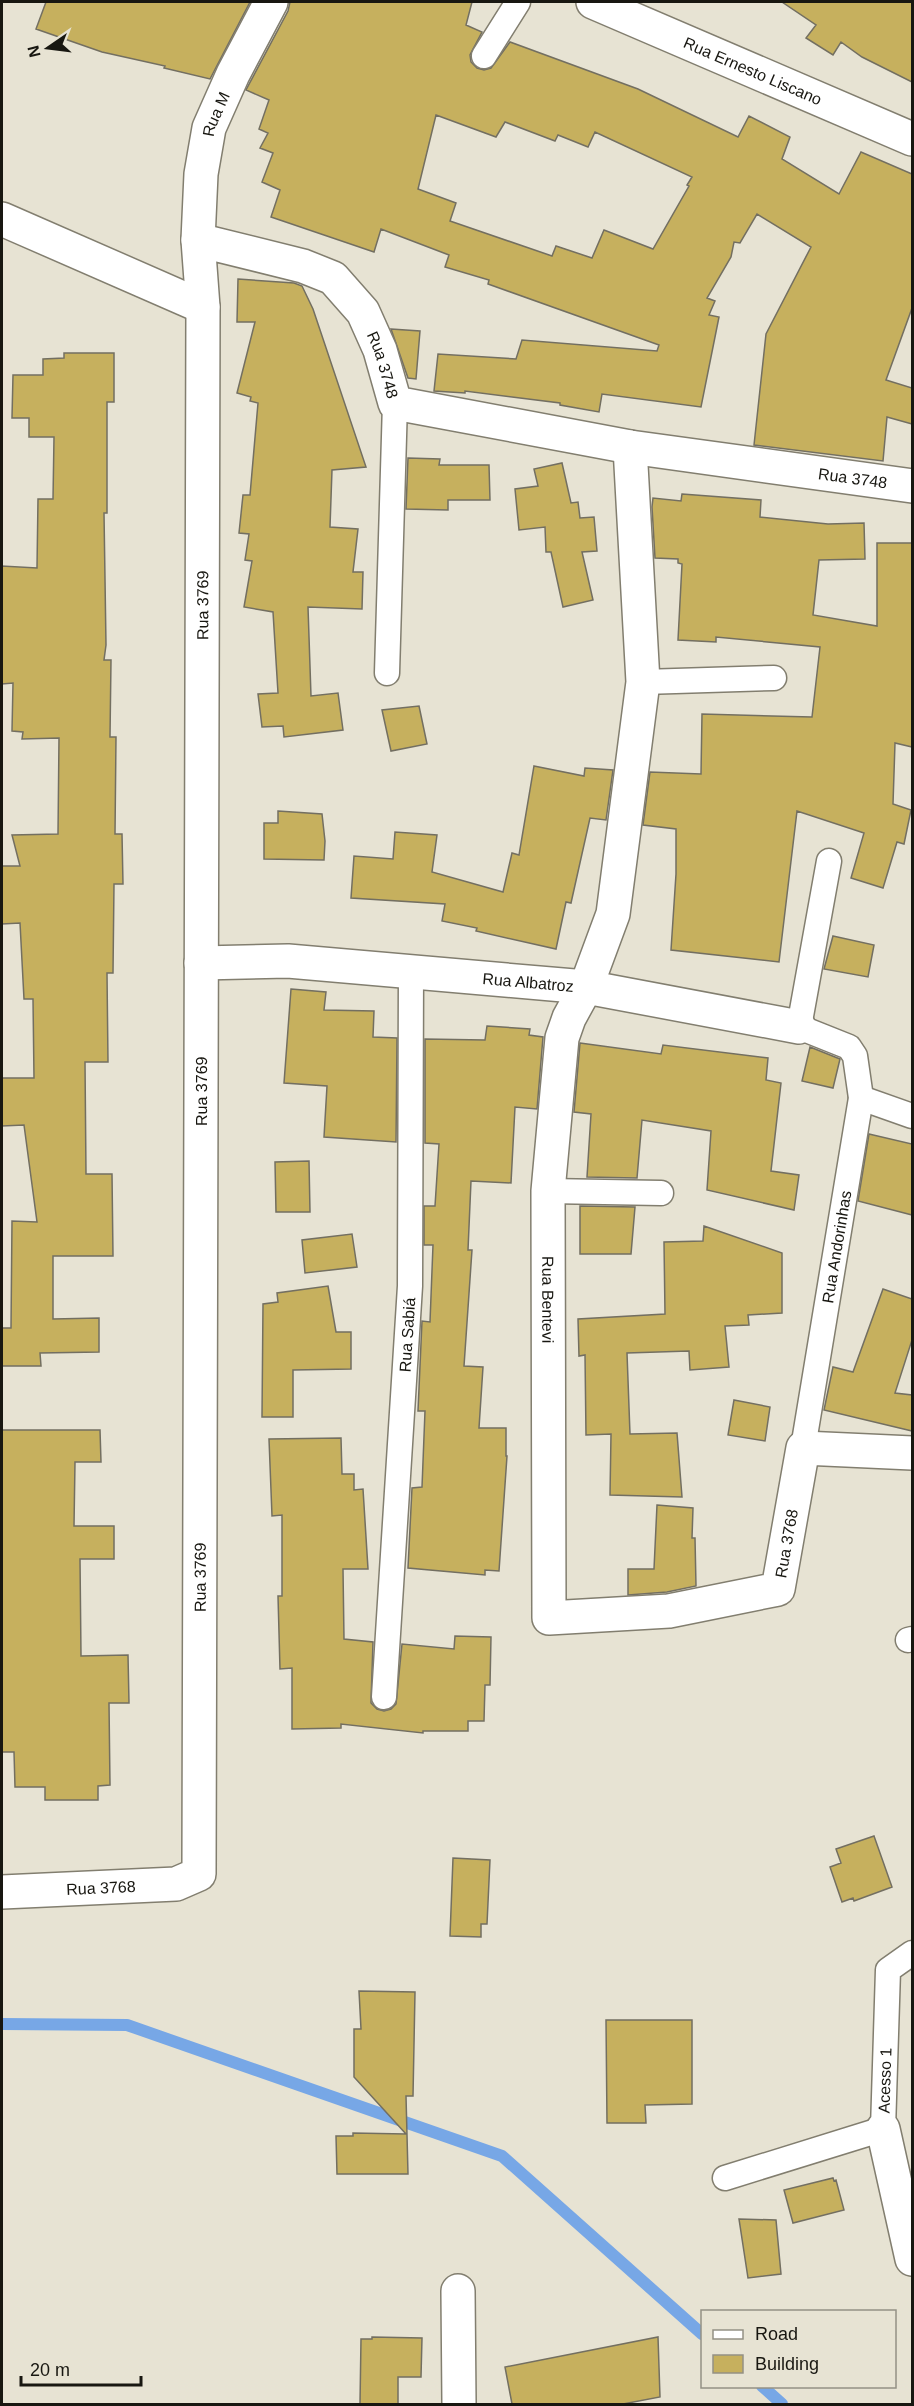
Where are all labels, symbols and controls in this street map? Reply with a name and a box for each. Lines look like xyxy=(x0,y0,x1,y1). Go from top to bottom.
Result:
north arrow xyxy=(18,18,78,78)
street label: Rua Ernesto Liscano xyxy=(681,34,824,108)
text: N xyxy=(24,44,44,59)
street label: Rua M xyxy=(200,89,233,138)
street label: Rua 3748 xyxy=(364,329,401,400)
street label: Rua 3748 xyxy=(817,465,888,491)
street label: Rua 3769 xyxy=(194,570,211,640)
street label: Rua Albatroz xyxy=(482,970,574,995)
street label: Rua 3769 xyxy=(193,1056,210,1126)
street label: Rua Andorinhas xyxy=(819,1189,855,1304)
street label: Rua Bentevi xyxy=(539,1256,556,1343)
street label: Rua Sabiá xyxy=(397,1297,418,1373)
street label: Rua 3768 xyxy=(772,1508,801,1579)
street label: Rua 3769 xyxy=(192,1542,209,1612)
street label: Rua 3768 xyxy=(66,1878,136,1898)
street label: Acesso 1 xyxy=(875,2047,895,2114)
legend xyxy=(701,2310,896,2388)
text: Road xyxy=(755,2324,798,2344)
scale bar xyxy=(21,2349,141,2387)
text: Building xyxy=(755,2354,819,2374)
text: 20 m xyxy=(30,2360,70,2380)

